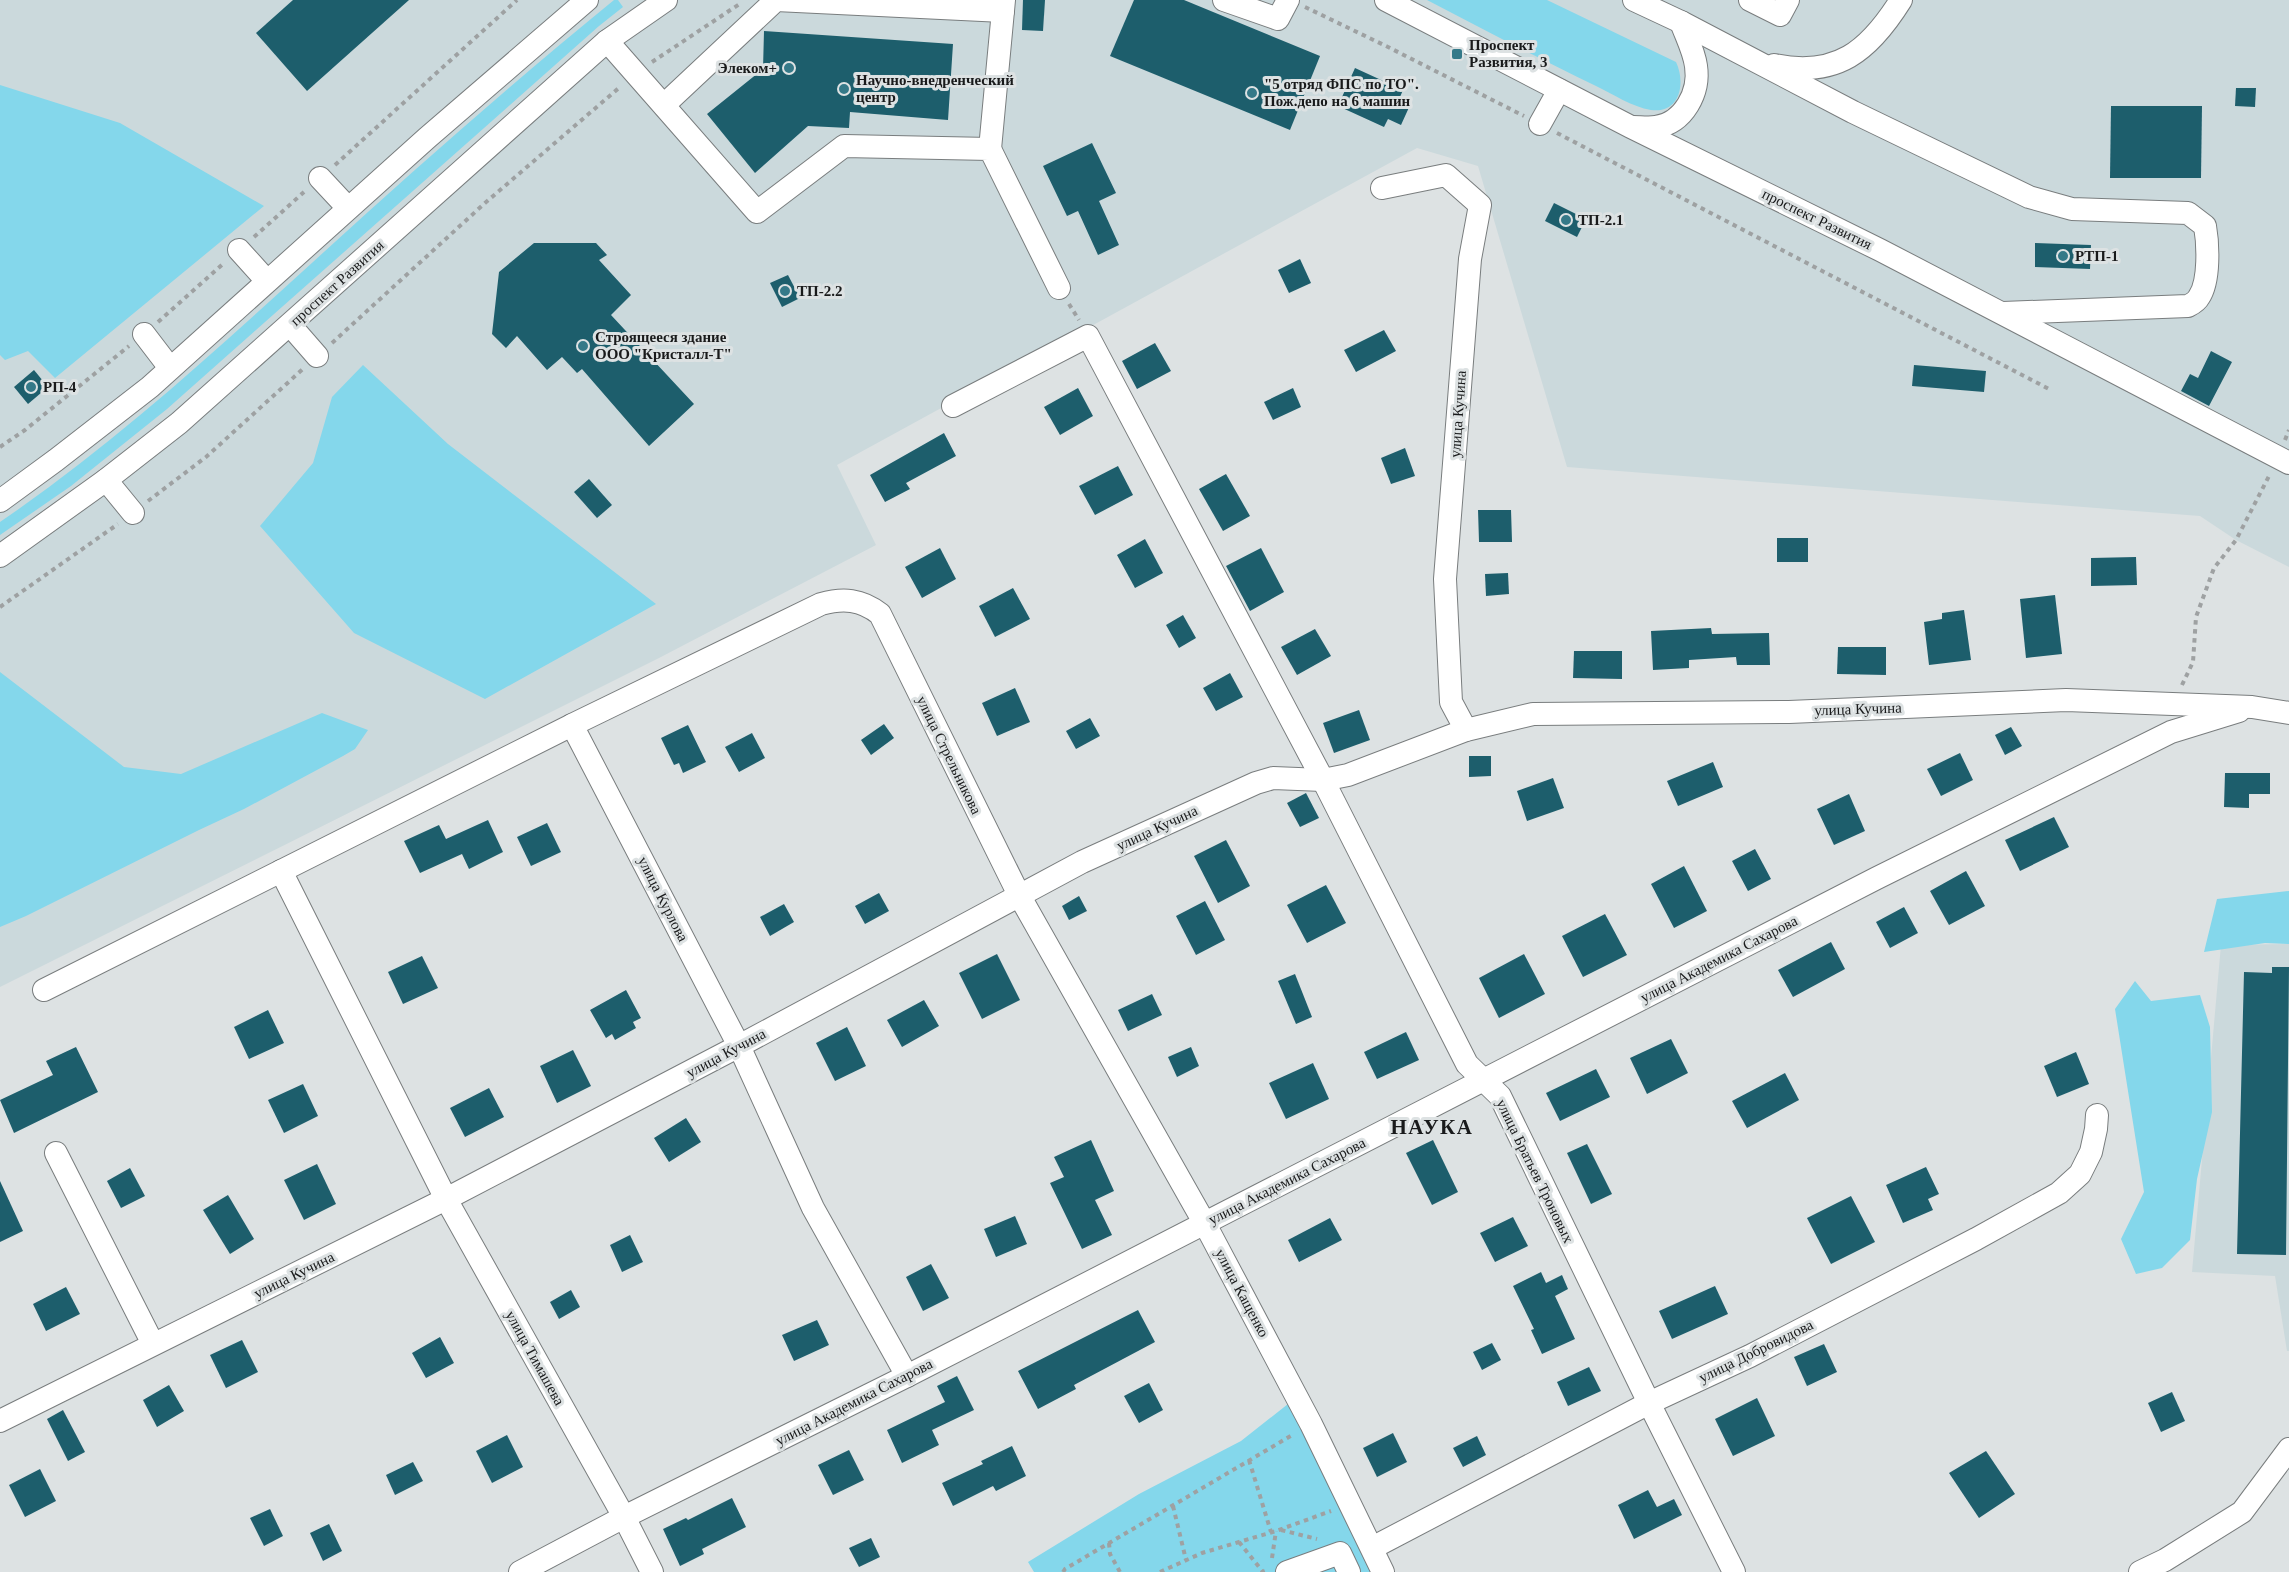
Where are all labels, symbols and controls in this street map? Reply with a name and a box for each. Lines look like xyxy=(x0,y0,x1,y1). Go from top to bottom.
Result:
place label: Проспект Развития, 3 xyxy=(1469,37,1548,70)
marker: Проспект Развития, 3 xyxy=(1450,47,1464,61)
place label: Элеком+ xyxy=(718,60,777,76)
marker: Элеком+ xyxy=(782,61,796,75)
place label: Научно-внедренческий центр xyxy=(856,72,1014,105)
place label: "5 отряд ФПС по ТО". Пож.депо на 6 машин xyxy=(1264,76,1419,109)
marker: Научно-внедренческий центр xyxy=(837,82,851,96)
marker: "5 отряд ФПС по ТО". Пож.депо на 6 машин xyxy=(1245,86,1259,100)
street label: проспект Развития xyxy=(1760,186,1874,252)
place label: ТП-2.1 xyxy=(1578,212,1623,228)
marker: ТП-2.1 xyxy=(1559,213,1573,227)
street label: проспект Развития xyxy=(287,237,387,329)
place label: РТП-1 xyxy=(2075,248,2119,264)
marker: РТП-1 xyxy=(2056,249,2070,263)
place label: ТП-2.2 xyxy=(797,283,842,299)
marker: ТП-2.2 xyxy=(778,284,792,298)
place label: Строящееся здание ООО "Кристалл-Т" xyxy=(595,329,732,362)
marker: Строящееся здание ООО "Кристалл-Т" xyxy=(576,339,590,353)
street label: улица Кучина xyxy=(1447,369,1469,458)
place label: РП-4 xyxy=(43,379,77,395)
marker: РП-4 xyxy=(24,380,38,394)
street label: улица Стрельникова xyxy=(913,693,985,817)
street label: улица Кучина xyxy=(1814,699,1902,719)
street label: улица Кучина xyxy=(1114,802,1200,854)
street label: улица Курлова xyxy=(635,854,691,944)
street label: улица Академика Сахарова xyxy=(1638,912,1800,1006)
street label: улица Кучина xyxy=(684,1025,769,1081)
street label: улица Братьев Троновых xyxy=(1493,1097,1577,1246)
district label: НАУКА xyxy=(1391,1115,1473,1139)
street label: улица Академика Сахарова xyxy=(1206,1134,1368,1228)
street label: улица Кащенко xyxy=(1212,1246,1272,1340)
street label: улица Кучина xyxy=(251,1248,337,1301)
street label: улица Тимашева xyxy=(502,1308,568,1408)
street label: улица Добровидова xyxy=(1696,1316,1816,1386)
street label: улица Академика Сахарова xyxy=(773,1355,935,1449)

